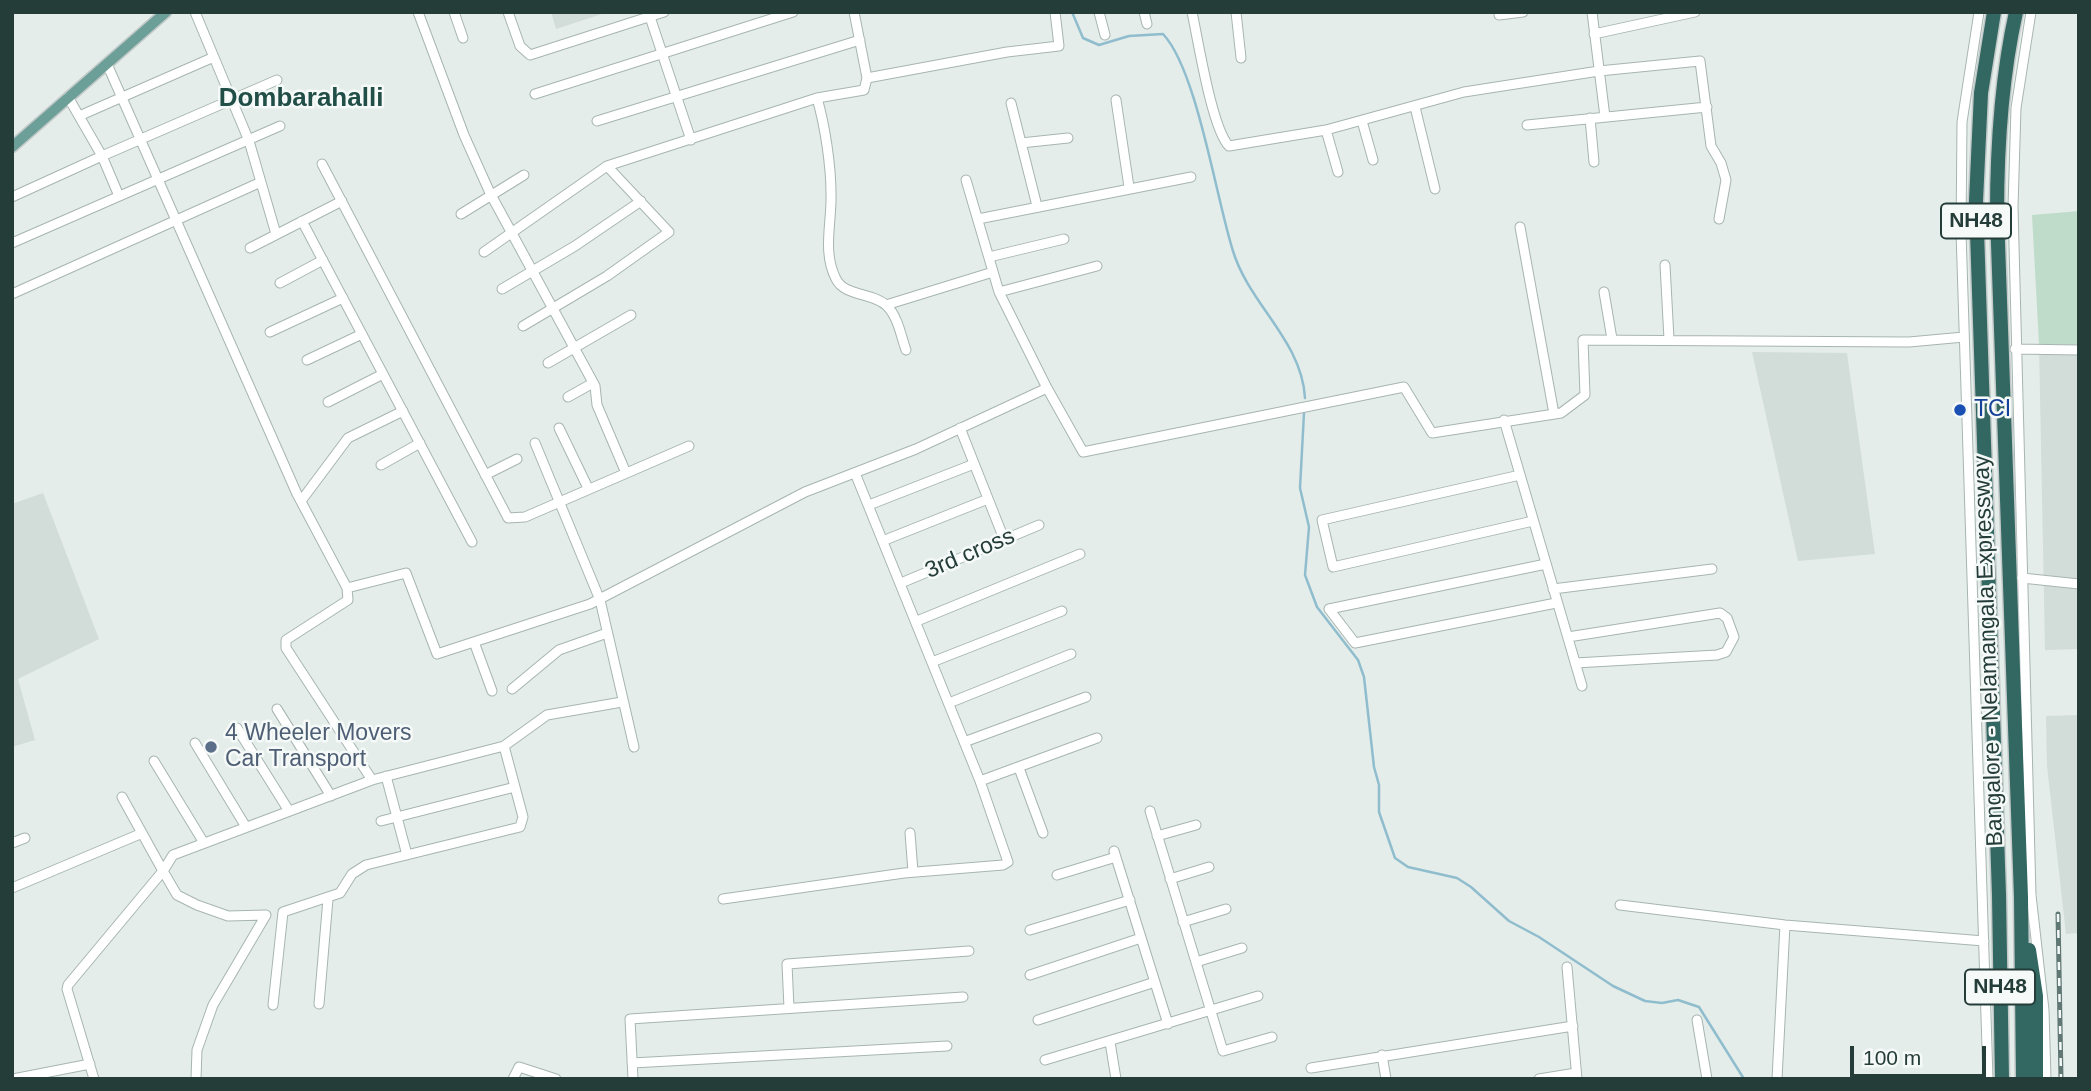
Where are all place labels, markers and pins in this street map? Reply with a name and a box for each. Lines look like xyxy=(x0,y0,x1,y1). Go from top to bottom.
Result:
place label: TCI xyxy=(1974,396,2011,424)
marker: TCI xyxy=(1952,402,1968,418)
place label: 4 Wheeler Movers Car Transport xyxy=(225,720,412,774)
marker: 4 Wheeler Movers Car Transport xyxy=(203,739,219,755)

